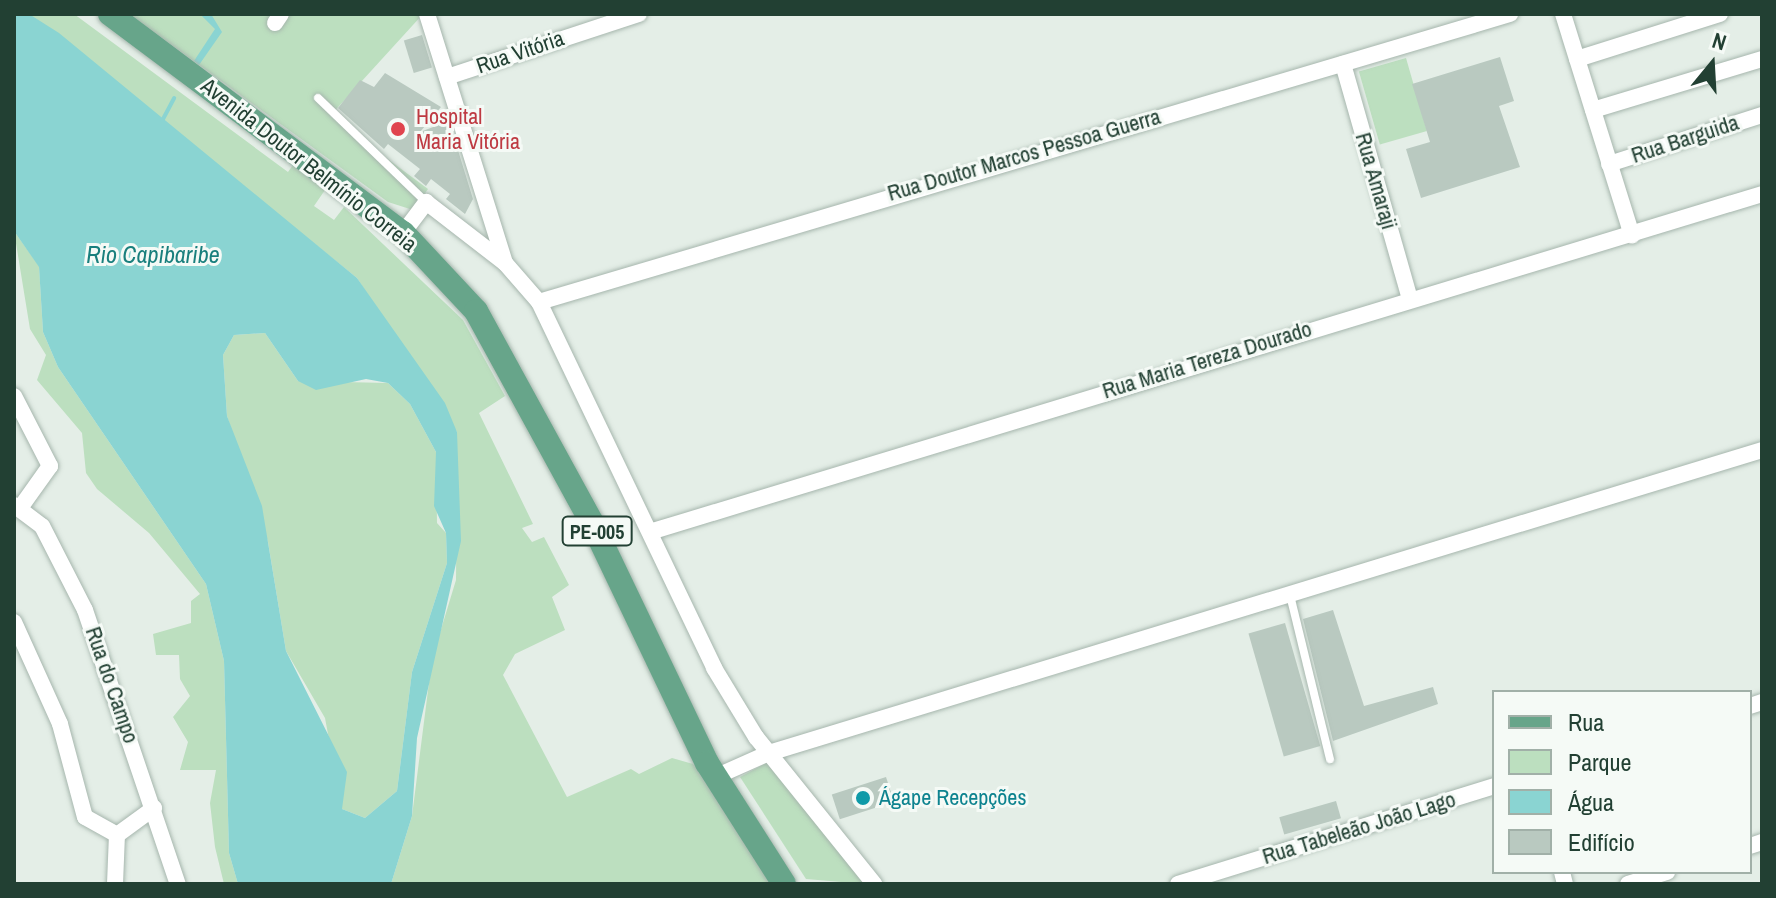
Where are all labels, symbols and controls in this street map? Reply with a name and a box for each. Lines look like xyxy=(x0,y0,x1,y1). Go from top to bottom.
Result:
north arrow xyxy=(1672,24,1752,104)
street label: Rua Vitória xyxy=(473,25,567,79)
text: N xyxy=(1709,25,1730,57)
street label: Avenida Doutor Belmínio Correia xyxy=(196,73,422,257)
place label: Hospital Maria Vitória xyxy=(416,103,520,154)
street label: Rua Doutor Marcos Pessoa Guerra xyxy=(884,103,1164,207)
street label: Rua Barguida xyxy=(1628,109,1742,169)
marker: Hospital Maria Vitória xyxy=(387,118,409,140)
street label: Rua Amaraji xyxy=(1349,129,1403,233)
water label: Rio Capibaribe xyxy=(86,241,220,269)
street label: Rua Maria Tereza Dourado xyxy=(1099,316,1315,404)
road number: PE-005 xyxy=(561,515,633,547)
street label: Rua do Campo xyxy=(80,623,144,747)
legend xyxy=(1492,690,1752,874)
text: Rua xyxy=(1568,706,1604,738)
text: Parque xyxy=(1568,746,1631,778)
place label: Ágape Recepções xyxy=(879,785,1026,811)
street label: Rua Tabeleão João Lago xyxy=(1259,786,1459,870)
text: Água xyxy=(1568,786,1614,818)
marker: Ágape Recepções xyxy=(854,789,872,807)
text: Edifício xyxy=(1568,826,1635,858)

